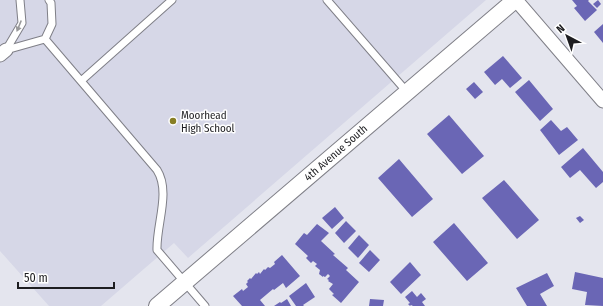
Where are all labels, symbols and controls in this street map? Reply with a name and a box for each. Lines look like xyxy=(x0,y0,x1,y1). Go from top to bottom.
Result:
north arrow xyxy=(547,16,587,56)
one-way arrow xyxy=(15,21,21,33)
text: N xyxy=(554,22,568,36)
place label: Moorhead High School xyxy=(181,109,235,135)
marker: Moorhead High School xyxy=(168,116,178,126)
street label: 4th Avenue South xyxy=(302,122,370,184)
scale bar xyxy=(18,264,114,290)
text: 50 m xyxy=(24,271,48,285)

